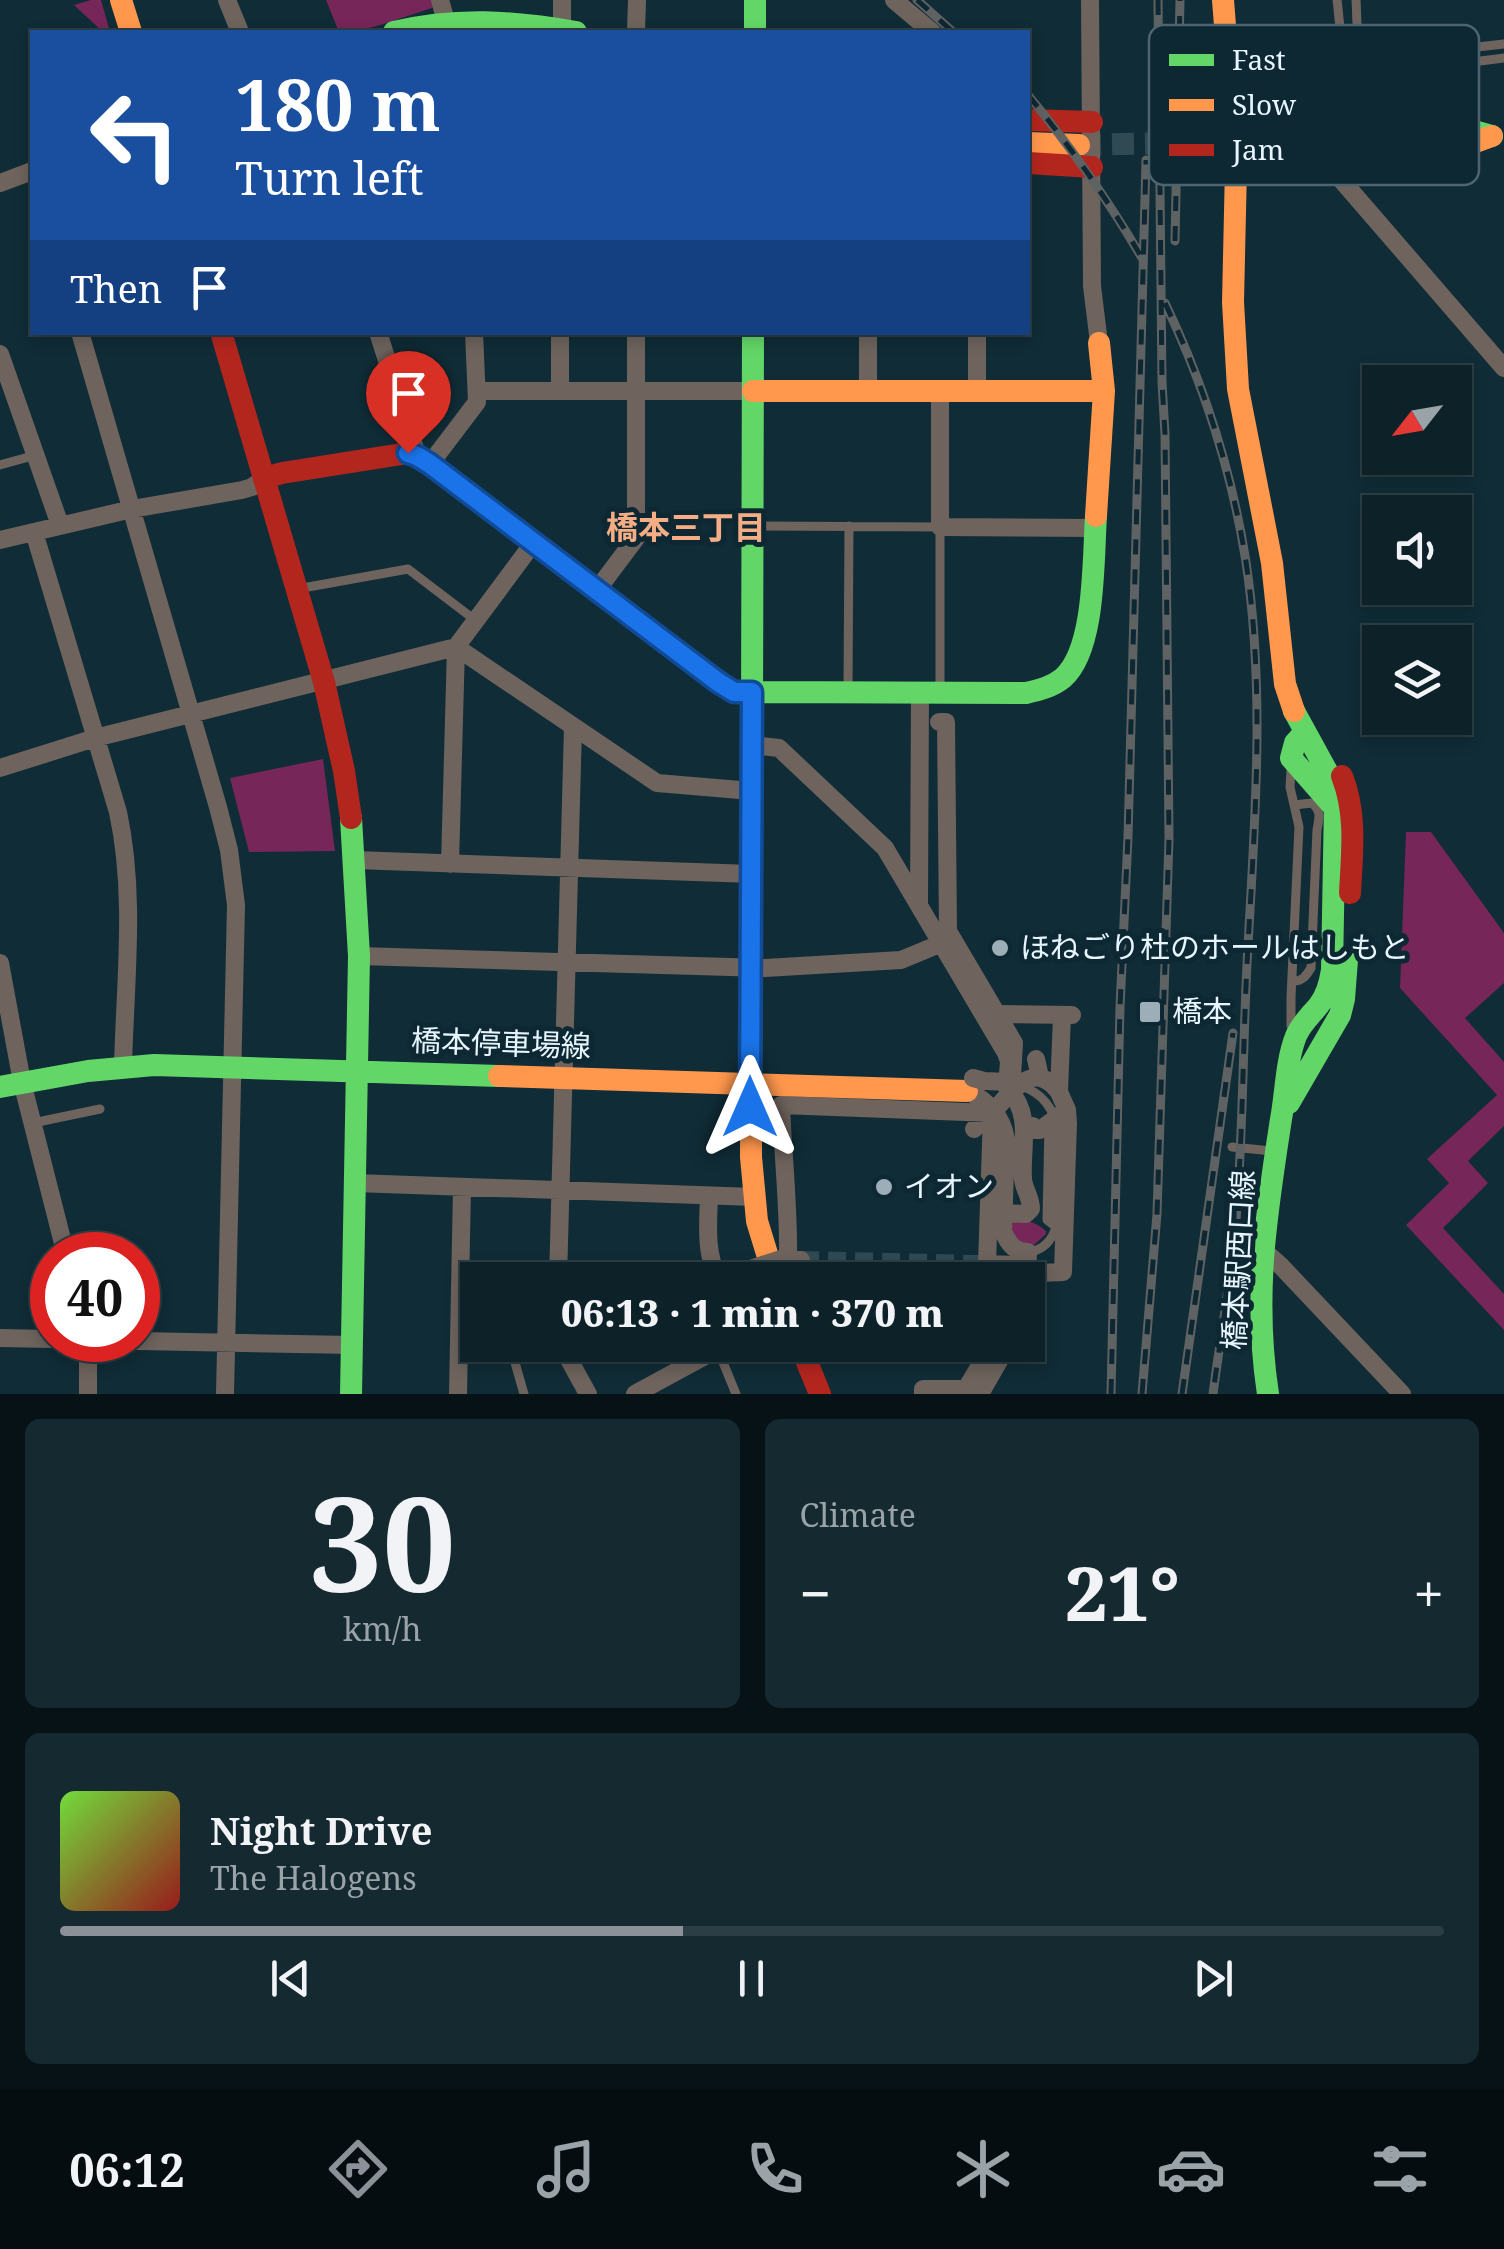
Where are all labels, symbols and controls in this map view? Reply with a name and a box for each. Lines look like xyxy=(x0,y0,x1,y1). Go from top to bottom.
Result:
legend xyxy=(1149,25,1479,185)
text: Fast xyxy=(1232,40,1286,78)
text: 180 m xyxy=(235,56,441,152)
icon: left xyxy=(70,70,200,200)
text: Slow xyxy=(1232,85,1297,123)
text: Jam xyxy=(1231,130,1284,168)
text: Turn left xyxy=(235,147,424,208)
icon: arrive xyxy=(182,260,237,315)
text: Then xyxy=(70,262,162,314)
pin xyxy=(366,351,451,454)
north arrow xyxy=(1362,365,1472,475)
map controls xyxy=(1362,365,1472,735)
icon: arrive xyxy=(381,366,436,421)
button: sound xyxy=(1362,495,1472,605)
district label: 橋本三丁目 xyxy=(606,505,766,548)
button: layers xyxy=(1362,625,1472,735)
place label: ほねごり杜のホールはしもと xyxy=(1020,926,1409,967)
marker: ほねごり杜のホールはしもと xyxy=(989,937,1011,959)
place label: 橋本 xyxy=(1172,990,1232,1031)
marker: 橋本 xyxy=(1137,999,1163,1025)
street label: 橋本停車場線 xyxy=(410,1019,592,1066)
position arrow xyxy=(698,1055,802,1159)
place label: イオン xyxy=(904,1165,994,1206)
street label: 橋本駅西口線 xyxy=(1212,1169,1263,1351)
marker: イオン xyxy=(873,1176,895,1198)
speed limit sign: 40 xyxy=(30,1232,160,1362)
text: 06:13 · 1 min · 370 m xyxy=(561,1286,944,1338)
text: 30 xyxy=(309,1453,456,1630)
text: Climate xyxy=(800,1493,916,1536)
text: 21° xyxy=(1065,1541,1180,1643)
text: − xyxy=(800,1555,831,1630)
text: + xyxy=(1413,1555,1444,1630)
text: km/h xyxy=(343,1607,422,1650)
text: Night Drive xyxy=(210,1804,432,1856)
text: The Halogens xyxy=(210,1856,417,1899)
icon: previous xyxy=(263,1951,318,2006)
icon: pause xyxy=(724,1951,779,2006)
icon: next xyxy=(1186,1951,1241,2006)
icon: directions xyxy=(323,2134,393,2204)
icon: music xyxy=(531,2134,601,2204)
icon: phone xyxy=(740,2134,810,2204)
icon: climate xyxy=(948,2134,1018,2204)
icon: car xyxy=(1156,2134,1226,2204)
icon: filters xyxy=(1365,2134,1435,2204)
text: 06:12 xyxy=(69,2139,185,2200)

